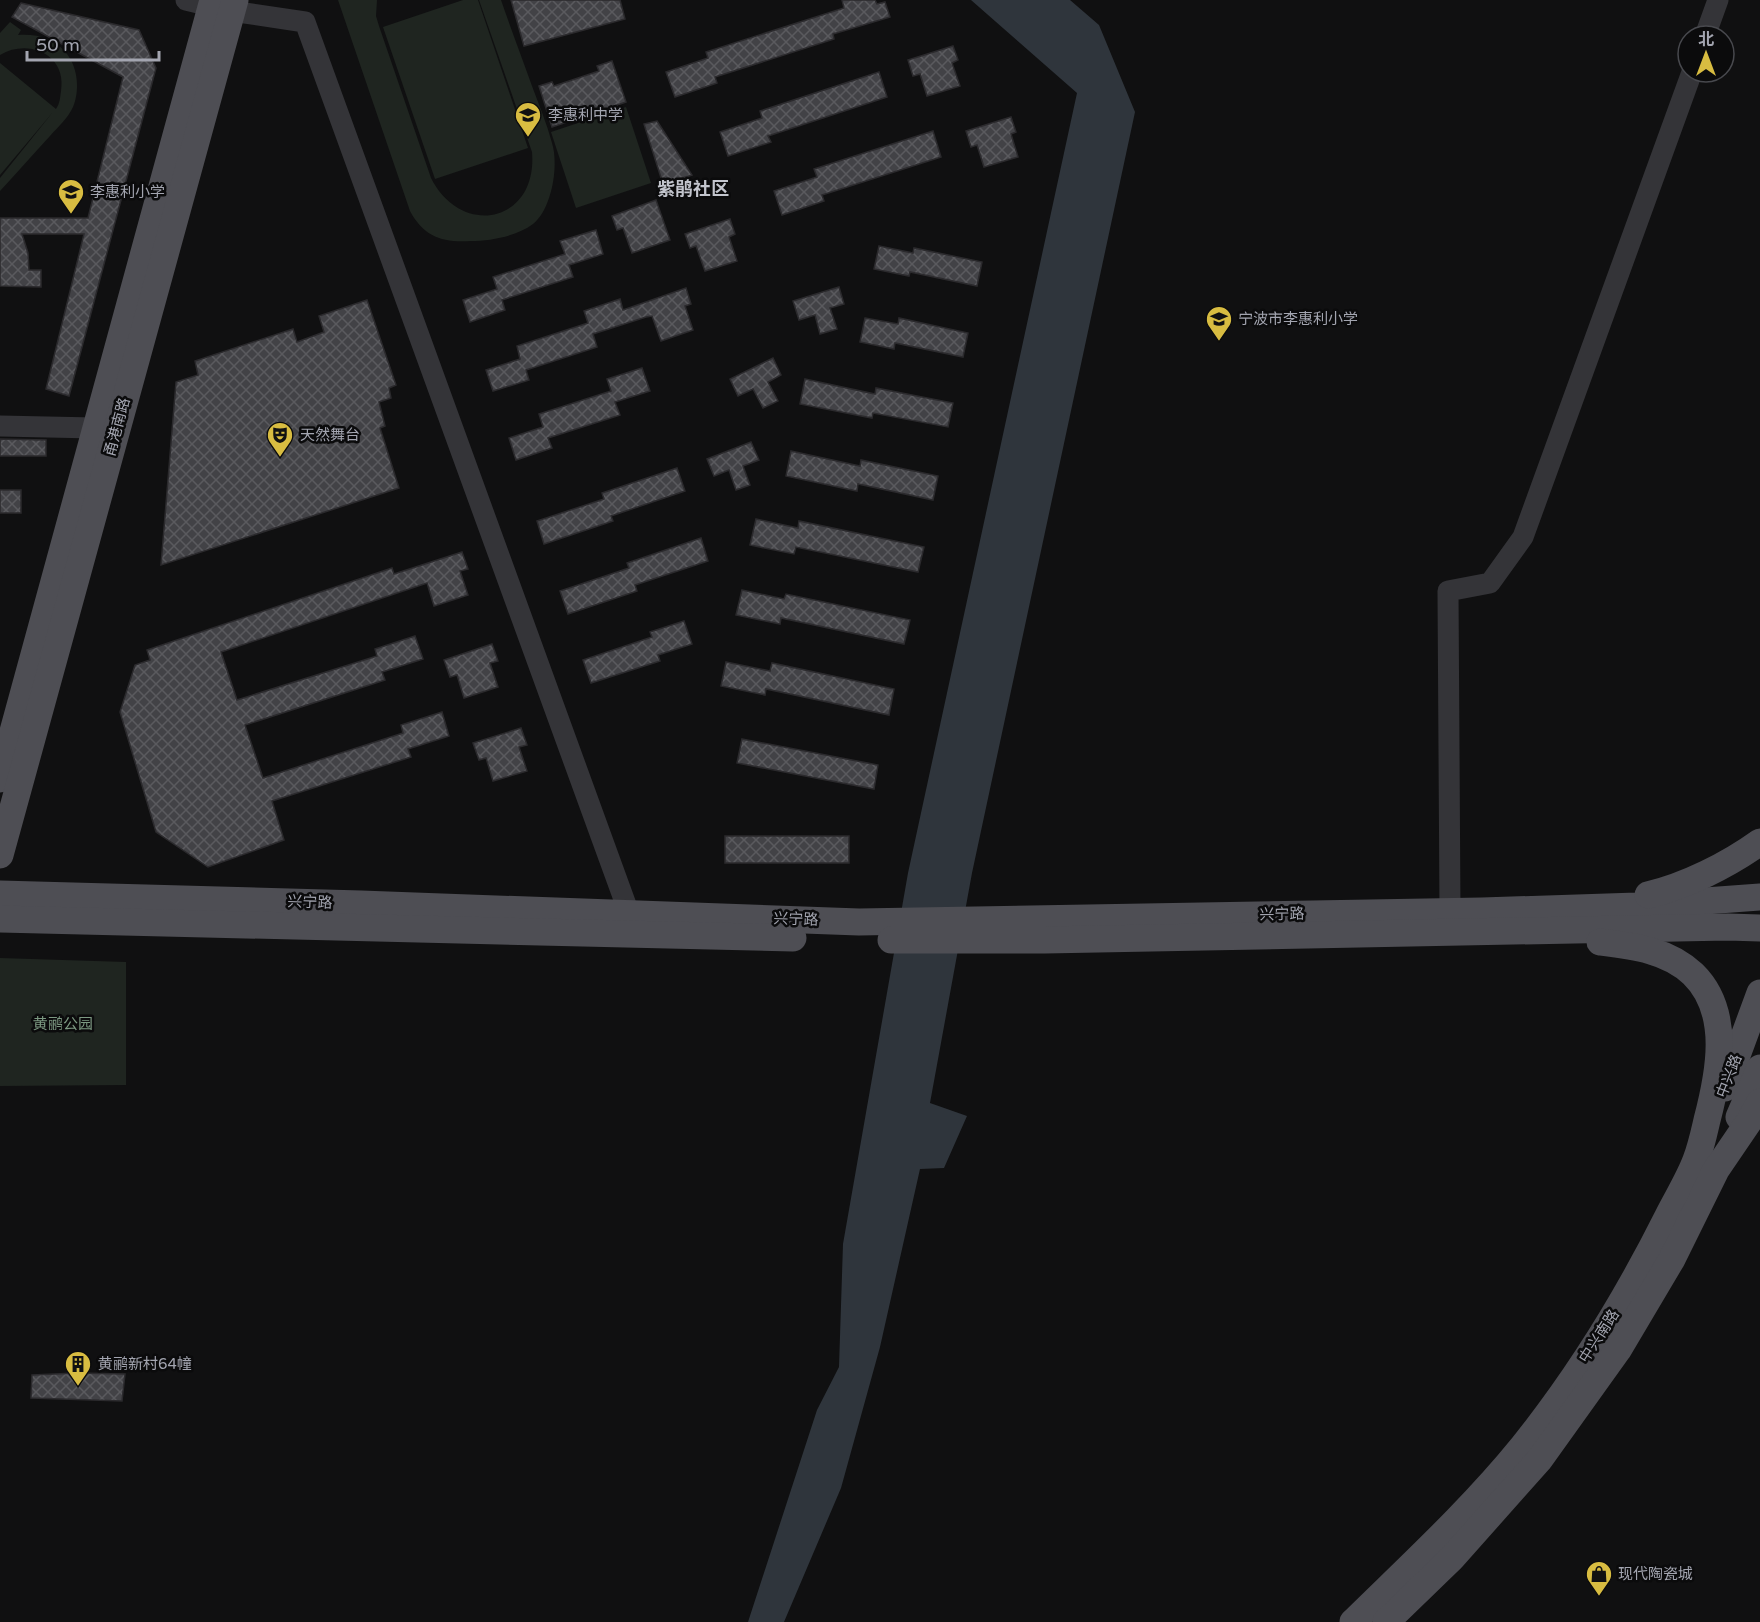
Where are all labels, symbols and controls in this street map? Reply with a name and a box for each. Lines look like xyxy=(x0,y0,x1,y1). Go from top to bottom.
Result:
scale bar xyxy=(27,24,159,62)
north arrow xyxy=(1676,24,1736,84)
text: 北 xyxy=(1698,30,1714,50)
text: 50 m xyxy=(36,34,80,56)
school or university icon: 李惠利中学 xyxy=(513,100,543,138)
place label: 李惠利中学 xyxy=(548,106,623,124)
school or university icon: 李惠利小学 xyxy=(56,177,86,215)
district label: 紫鹃社区 xyxy=(657,178,729,200)
place label: 李惠利小学 xyxy=(90,183,165,201)
school or university icon: 宁波市李惠利小学 xyxy=(1204,304,1234,342)
place label: 宁波市李惠利小学 xyxy=(1238,310,1358,328)
street label: 甬港南路 xyxy=(101,396,133,458)
theatre icon: 天然舞台 xyxy=(265,420,295,458)
place label: 天然舞台 xyxy=(300,426,360,444)
street label: 兴宁路 xyxy=(287,892,333,912)
street label: 兴宁路 xyxy=(1259,905,1305,923)
street label: 兴宁路 xyxy=(773,909,819,929)
park label: 黄鹂公园 xyxy=(33,1015,93,1033)
street label: 中兴路 xyxy=(1713,1052,1745,1100)
street label: 中兴南路 xyxy=(1575,1306,1623,1366)
building icon: 黄鹂新村64幢 xyxy=(63,1349,93,1387)
place label: 黄鹂新村64幢 xyxy=(98,1355,192,1373)
shop icon: 现代陶瓷城 xyxy=(1584,1559,1614,1597)
place label: 现代陶瓷城 xyxy=(1618,1565,1693,1583)

